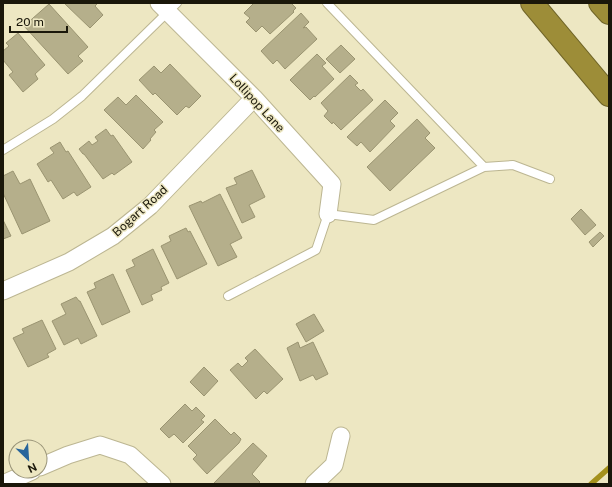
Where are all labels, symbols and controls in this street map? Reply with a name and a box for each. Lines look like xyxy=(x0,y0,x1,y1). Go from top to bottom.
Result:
scale bar xyxy=(10,8,67,34)
text: 20 m xyxy=(16,15,44,29)
street label: Lollipop Lane xyxy=(226,71,288,135)
street label: Bogart Road xyxy=(110,183,170,239)
north arrow xyxy=(8,439,48,479)
text: N xyxy=(26,461,39,475)

